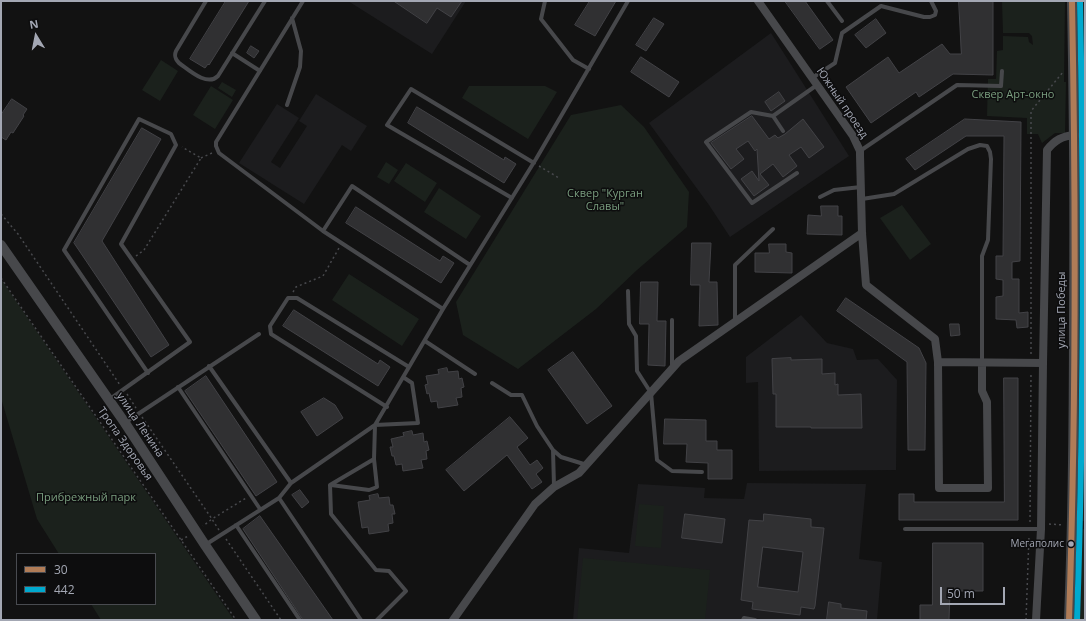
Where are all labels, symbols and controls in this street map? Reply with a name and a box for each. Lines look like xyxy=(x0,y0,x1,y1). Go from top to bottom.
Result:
north arrow xyxy=(16,16,56,56)
text: N xyxy=(28,16,40,32)
street label: Южный проезд xyxy=(813,65,871,141)
park label: Сквер Арт-окно xyxy=(972,88,1054,102)
park label: Сквер "Курган Славы" xyxy=(567,187,643,213)
street label: улица Победы xyxy=(1055,272,1069,348)
street label: улица Ленина xyxy=(113,390,167,460)
street label: Тропа Здоровья xyxy=(95,405,155,483)
park label: Прибрежный парк xyxy=(36,491,136,505)
place label: Мегаполис xyxy=(1010,538,1064,550)
marker: Мегаполис xyxy=(1066,539,1076,549)
legend xyxy=(16,553,156,605)
text: 30 xyxy=(54,561,68,578)
scale bar xyxy=(942,579,1007,605)
text: 442 xyxy=(54,581,75,598)
text: 50 m xyxy=(947,585,975,602)

